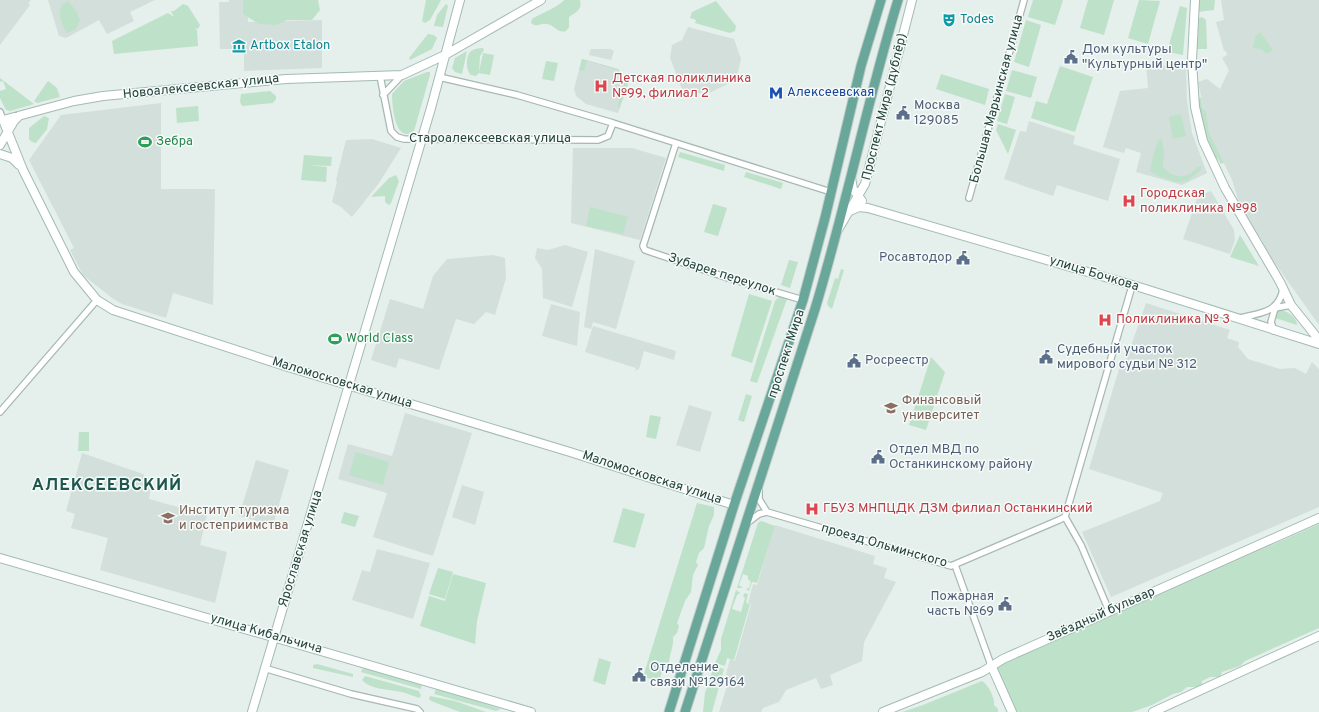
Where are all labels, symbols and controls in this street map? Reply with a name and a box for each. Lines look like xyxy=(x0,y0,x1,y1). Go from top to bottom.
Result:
theatre icon: Todes xyxy=(941,12,957,28)
place label: Todes xyxy=(960,12,994,28)
street label: Большая Марьинская улица xyxy=(967,13,1027,185)
street label: Проспект Мира (дублёр) xyxy=(859,32,911,182)
museum icon: Artbox Etalon xyxy=(231,38,247,54)
place label: Artbox Etalon xyxy=(250,38,330,54)
place label: Дом культуры "Культурный центр" xyxy=(1082,42,1207,73)
public building icon: Дом культуры "Культурный центр" xyxy=(1063,49,1079,65)
street label: Новоалексеевская улица xyxy=(122,71,280,103)
place label: Детская поликлиника №99, филиал 2 xyxy=(612,71,751,102)
hospital icon: Детская поликлиника №99, филиал 2 xyxy=(593,78,609,94)
metro station icon: Алексеевская xyxy=(768,85,784,101)
place label: Алексеевская xyxy=(787,85,874,101)
place label: Москва 129085 xyxy=(914,98,960,129)
public building icon: Москва 129085 xyxy=(895,105,911,121)
street label: Староалексеевская улица xyxy=(409,131,571,147)
sports icon: Зебра xyxy=(137,134,153,150)
place label: Зебра xyxy=(156,134,193,150)
place label: Городская поликлиника №98 xyxy=(1140,186,1258,217)
hospital icon: Городская поликлиника №98 xyxy=(1121,193,1137,209)
street label: Зубарев переулок xyxy=(666,250,778,300)
place label: Росавтодор xyxy=(879,250,952,266)
public building icon: Росавтодор xyxy=(955,250,971,266)
street label: улица Бочкова xyxy=(1047,253,1141,295)
street label: проспект Мира xyxy=(765,308,809,400)
hospital icon: Поликлиника № 3 xyxy=(1097,312,1113,328)
place label: Поликлиника № 3 xyxy=(1116,312,1230,328)
sports icon: World Class xyxy=(327,331,343,347)
place label: World Class xyxy=(346,331,413,347)
place label: Судебный участок мирового судьи № 312 xyxy=(1057,342,1197,373)
public building icon: Судебный участок мирового судьи № 312 xyxy=(1038,349,1054,365)
public building icon: Росреестр xyxy=(846,353,862,369)
place label: Росреестр xyxy=(865,353,929,369)
street label: Маломосковская улица xyxy=(270,354,414,412)
place label: Финансовый университет xyxy=(902,393,981,424)
school or university icon: Финансовый университет xyxy=(883,400,899,416)
place label: Отдел МВД по Останкинскому району xyxy=(889,442,1033,473)
street label: Маломосковская улица xyxy=(580,448,724,508)
public building icon: Отдел МВД по Останкинскому району xyxy=(870,449,886,465)
district label: АЛЕКСЕЕВСКИЙ xyxy=(32,474,182,497)
street label: Ярославская улица xyxy=(276,489,326,609)
hospital icon: ГБУЗ МНПЦДК ДЗМ филиал Останкинский xyxy=(804,501,820,517)
place label: ГБУЗ МНПЦДК ДЗМ филиал Останкинский xyxy=(823,501,1093,517)
place label: Институт туризма и гостеприимства xyxy=(179,503,289,534)
school or university icon: Институт туризма и гостеприимства xyxy=(160,510,176,526)
street label: проезд Ольминского xyxy=(819,520,949,572)
street label: Звёздный бульвар xyxy=(1044,584,1158,646)
place label: Пожарная часть №69 xyxy=(927,589,994,620)
public building icon: Пожарная часть №69 xyxy=(997,596,1013,612)
street label: улица Кибальчича xyxy=(208,610,324,658)
place label: Отделение связи №129164 xyxy=(650,660,745,691)
public building icon: Отделение связи №129164 xyxy=(631,667,647,683)

